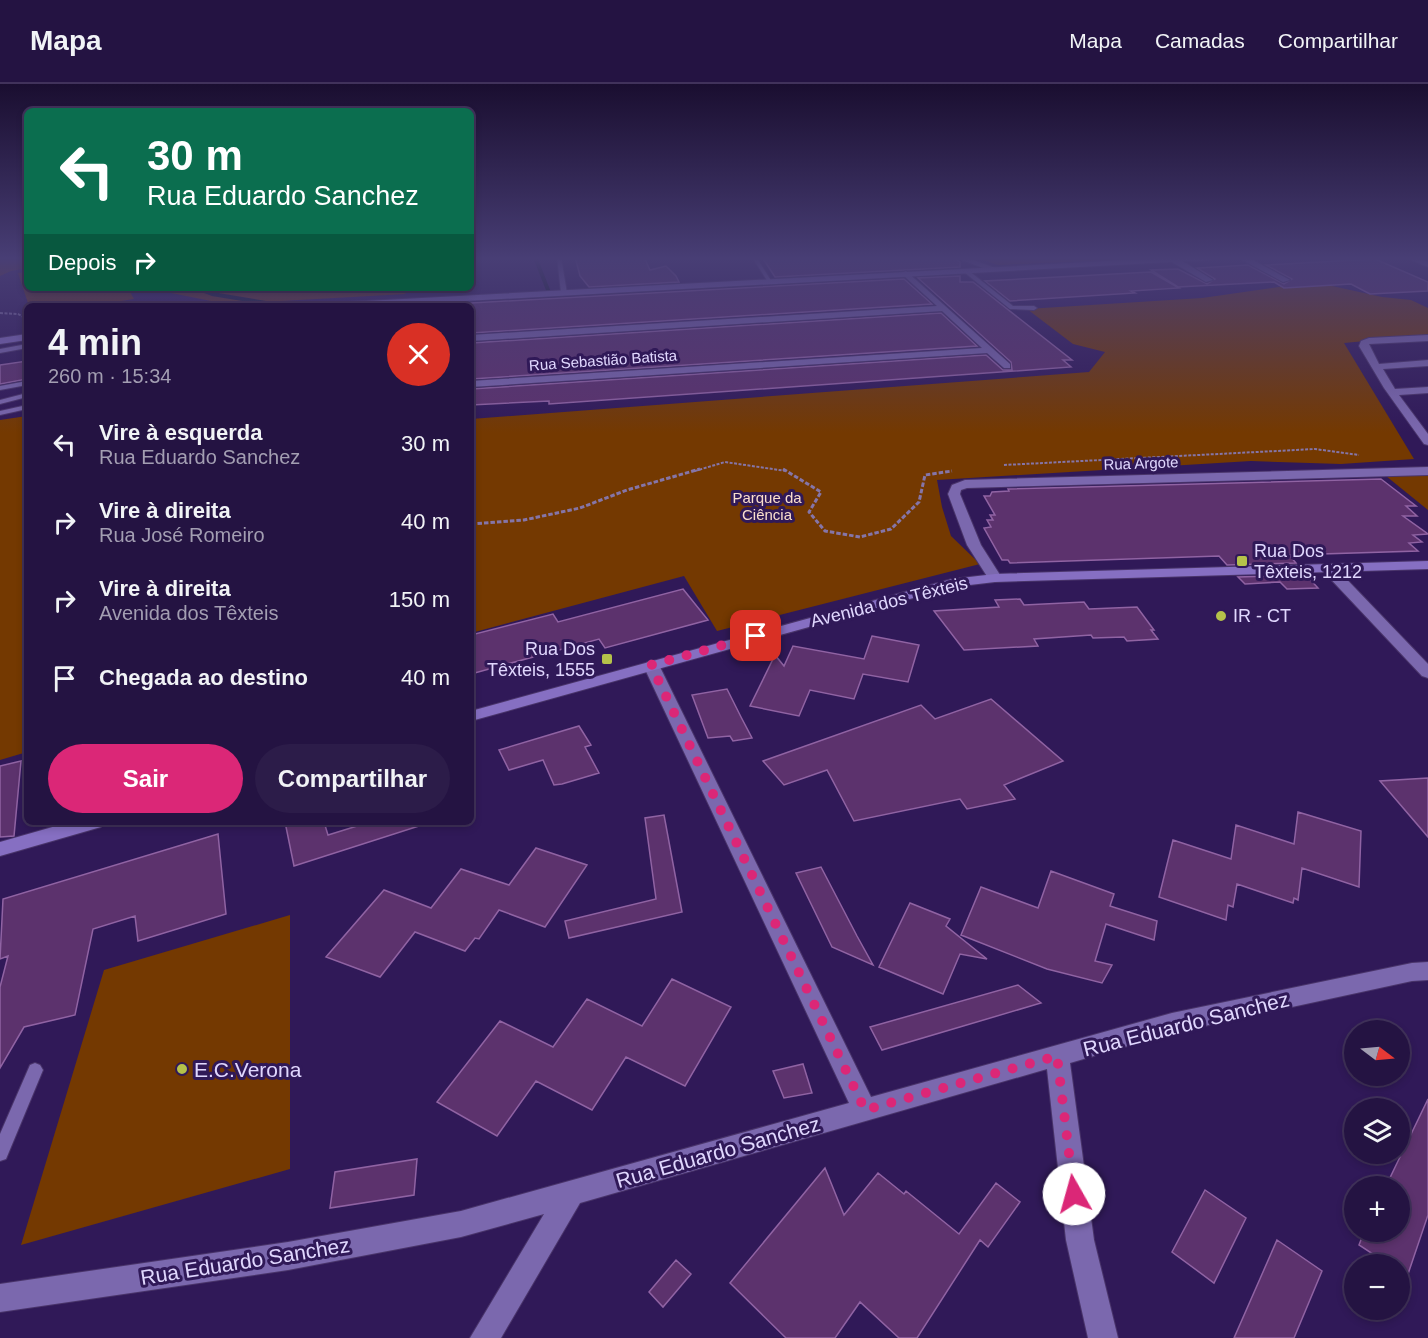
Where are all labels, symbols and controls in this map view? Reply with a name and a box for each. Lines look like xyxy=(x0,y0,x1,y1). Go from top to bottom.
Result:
text: Mapa xyxy=(30,25,102,56)
text: Mapa xyxy=(1069,29,1122,52)
text: Camadas xyxy=(1155,29,1245,52)
text: Compartilhar xyxy=(1278,29,1398,52)
icon: left xyxy=(48,132,126,210)
text: 30 m xyxy=(147,132,243,179)
text: Rua Eduardo Sanchez xyxy=(147,181,419,211)
icon: right xyxy=(128,246,161,279)
text: Depois xyxy=(48,250,116,275)
text: 4 min xyxy=(48,322,142,363)
button: close xyxy=(387,323,450,386)
street label: Rua Sebastião Batista xyxy=(528,346,678,374)
text: 260 m · 15:34 xyxy=(48,365,171,387)
text: Vire à esquerda xyxy=(99,420,262,445)
icon: left xyxy=(48,428,81,461)
text: 30 m xyxy=(401,431,450,456)
text: Rua Eduardo Sanchez xyxy=(99,446,300,468)
street label: Rua Argote xyxy=(1103,453,1179,473)
park label: Parque da Ciência xyxy=(732,489,802,523)
text: Vire à direita xyxy=(99,498,231,523)
icon: right xyxy=(48,506,81,539)
text: 40 m xyxy=(401,509,450,534)
text: Rua José Romeiro xyxy=(99,524,265,546)
place label: Rua Dos Têxteis, 1212 xyxy=(1254,541,1362,582)
marker: Rua Dos Têxteis, 1212 xyxy=(1235,554,1249,568)
street label: Avenida dos Têxteis xyxy=(808,573,970,631)
text: Vire à direita xyxy=(99,576,231,601)
icon: right xyxy=(48,584,81,617)
text: 150 m xyxy=(389,587,450,612)
text: Avenida dos Têxteis xyxy=(99,602,278,624)
place label: IR - CT xyxy=(1233,606,1291,626)
marker: IR - CT xyxy=(1214,609,1228,623)
pin xyxy=(730,610,781,661)
icon: arrive xyxy=(739,619,772,652)
place label: Rua Dos Têxteis, 1555 xyxy=(487,639,595,680)
marker: Rua Dos Têxteis, 1555 xyxy=(600,652,614,666)
icon: arrive xyxy=(48,662,81,695)
text: Chegada ao destino xyxy=(99,665,308,690)
text: 40 m xyxy=(401,665,450,690)
button: Sair xyxy=(48,744,243,813)
button: Compartilhar xyxy=(255,744,450,813)
street label: Rua Eduardo Sanchez xyxy=(1081,987,1291,1061)
north arrow xyxy=(1344,1020,1410,1086)
map controls xyxy=(1344,1020,1410,1320)
place label: E.C.Verona xyxy=(194,1058,302,1081)
marker: E.C.Verona xyxy=(175,1062,189,1076)
button: layers xyxy=(1344,1098,1410,1164)
street label: Rua Eduardo Sanchez xyxy=(613,1112,823,1192)
position arrow xyxy=(1042,1162,1106,1226)
button: + xyxy=(1344,1176,1410,1242)
street label: Rua Eduardo Sanchez xyxy=(139,1233,351,1289)
button: − xyxy=(1344,1254,1410,1320)

